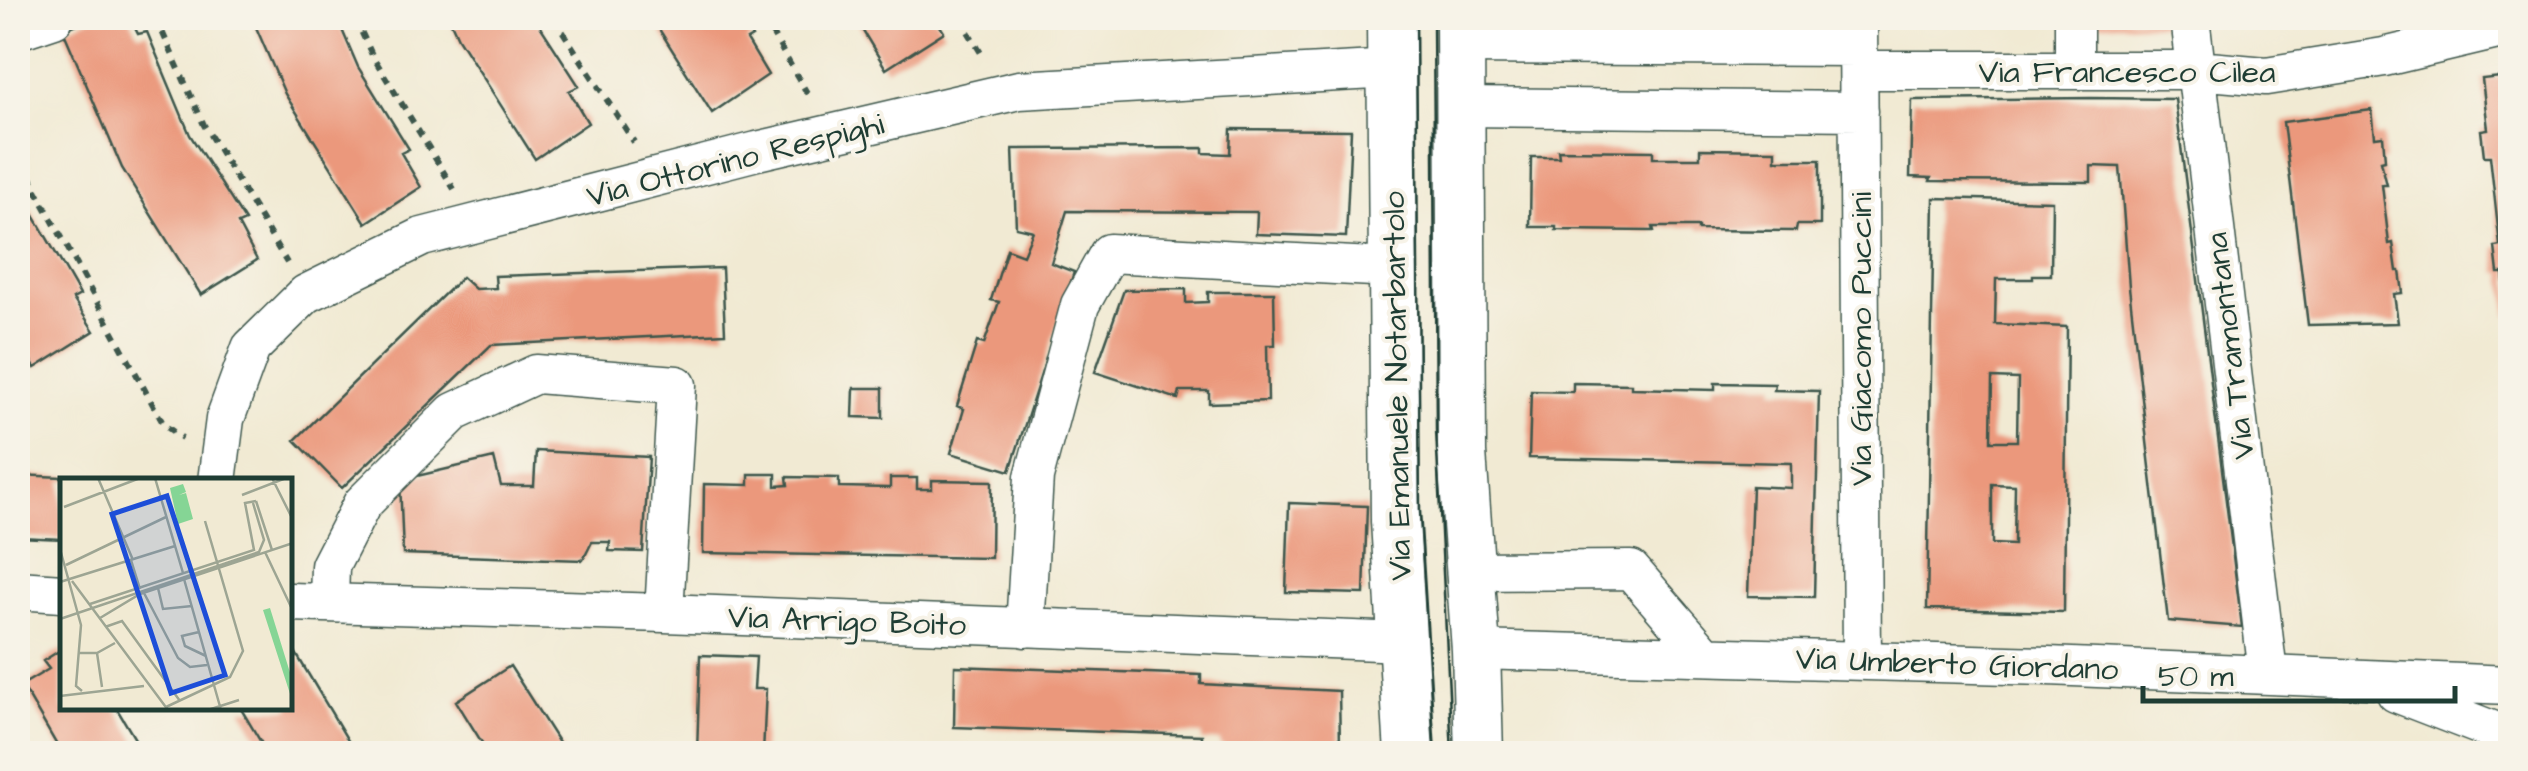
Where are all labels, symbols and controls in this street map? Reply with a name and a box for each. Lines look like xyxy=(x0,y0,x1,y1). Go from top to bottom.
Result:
street label: Via Francesco Cilea xyxy=(1979,50,2275,95)
street label: Via Ottorino Respighi xyxy=(582,102,889,219)
street label: Via Emanuele Notarbartolo xyxy=(1372,191,1423,581)
street label: Via Giacomo Puccini xyxy=(1839,192,1884,486)
street label: Via Tramontana xyxy=(2194,230,2267,462)
inset map xyxy=(60,478,292,711)
street label: Via Arrigo Boito xyxy=(727,595,967,648)
street label: Via Umberto Giordano xyxy=(1795,636,2119,693)
scale bar xyxy=(2143,641,2456,703)
text: 50 m xyxy=(2158,656,2234,698)

